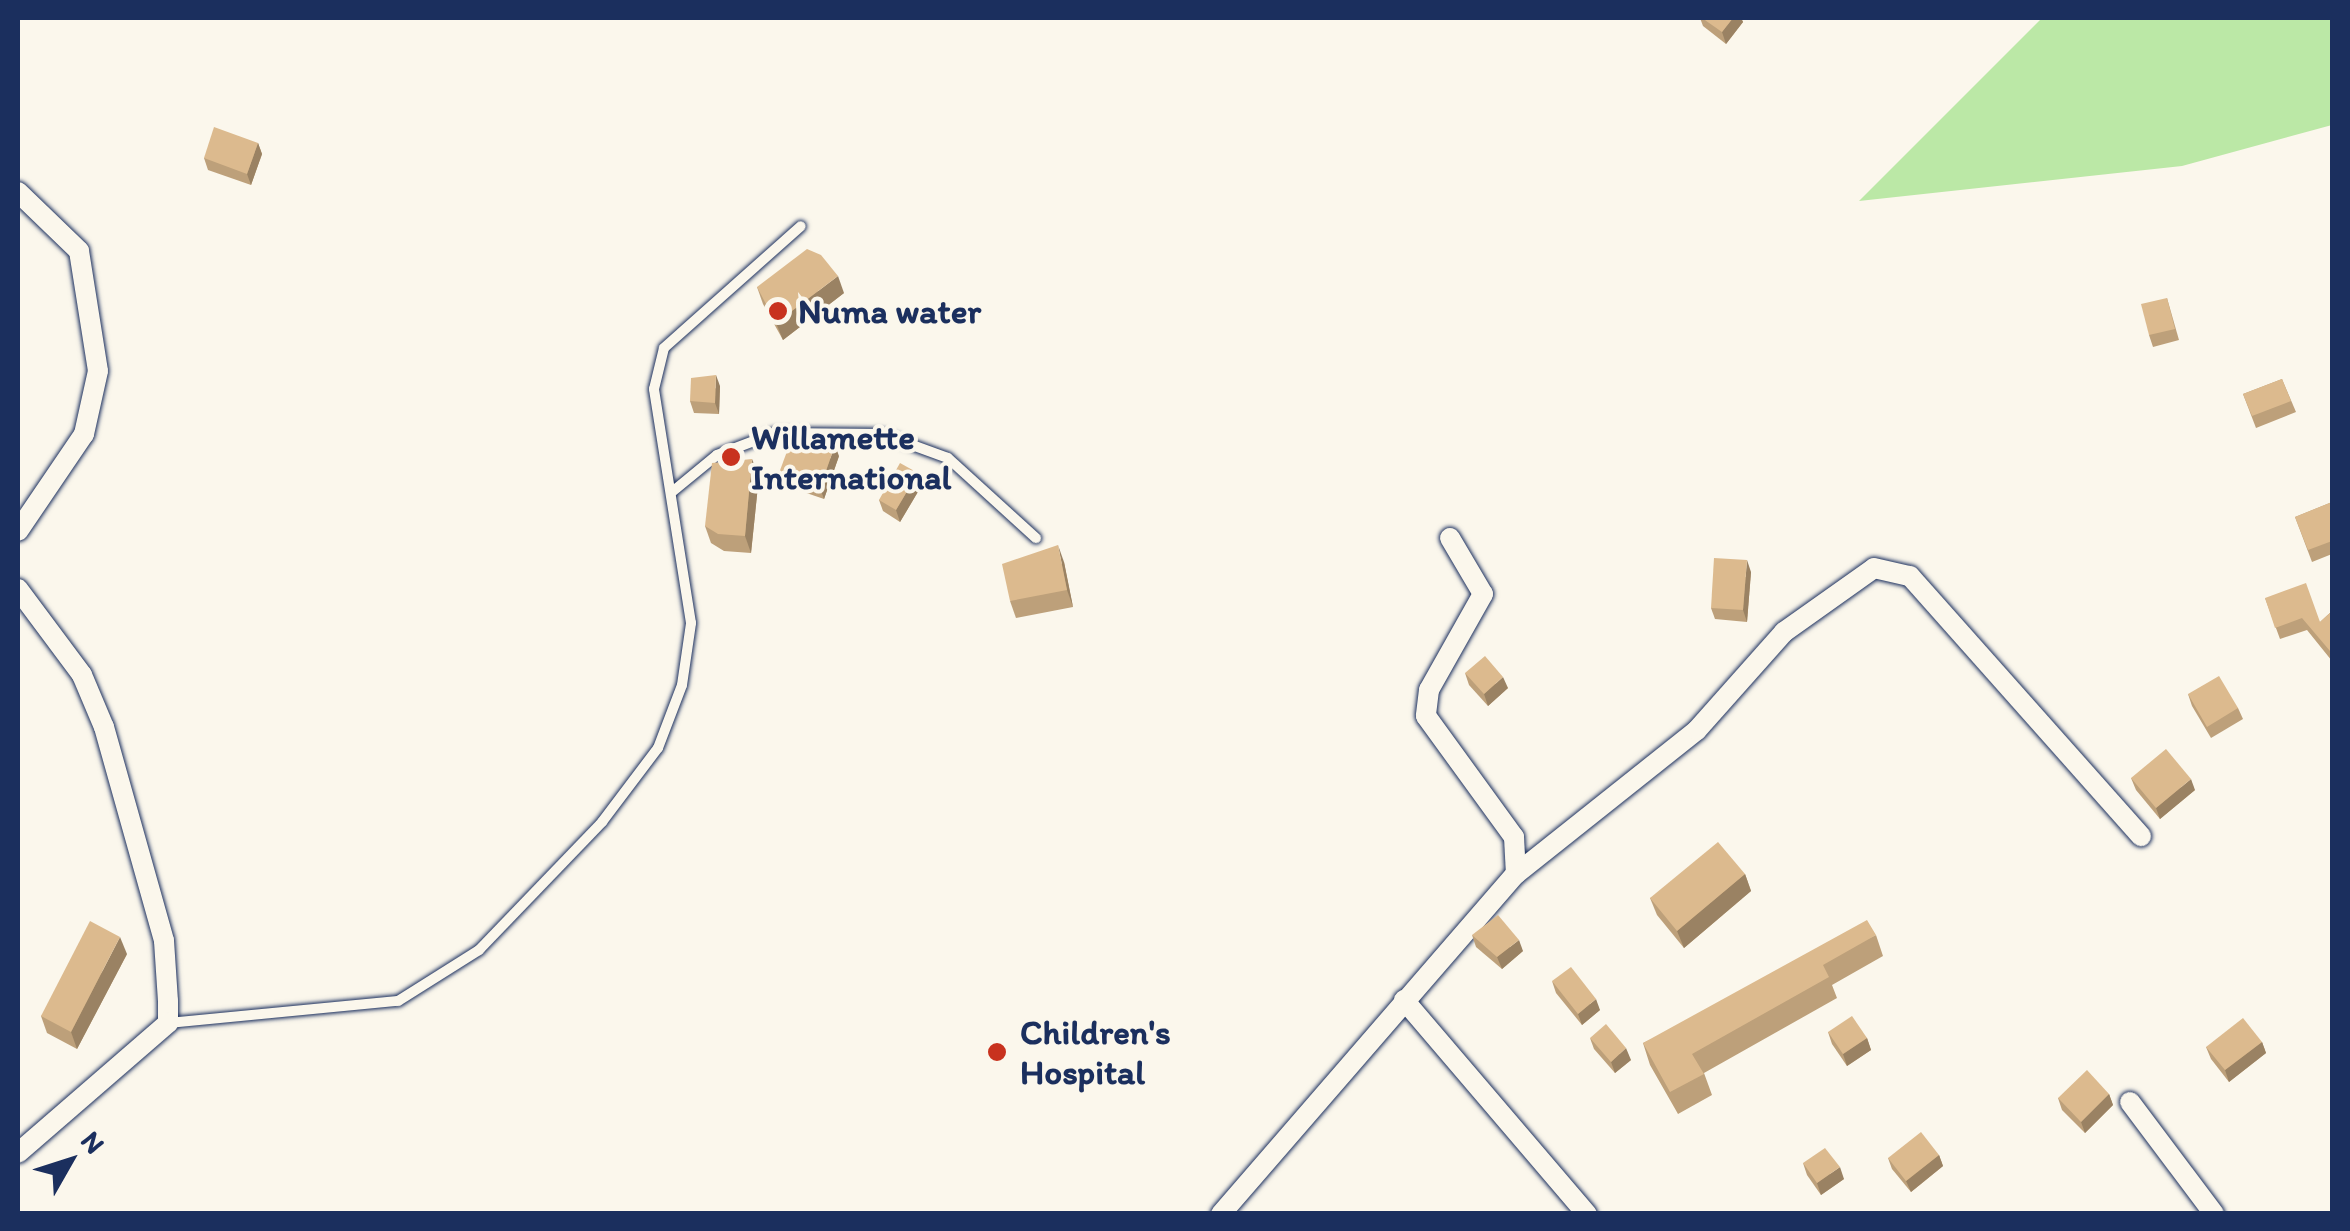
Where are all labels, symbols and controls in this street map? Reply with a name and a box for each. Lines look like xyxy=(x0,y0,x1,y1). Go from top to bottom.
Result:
place label: Numa water xyxy=(798,290,981,332)
marker: Numa water xyxy=(767,300,789,322)
place label: Willamette International xyxy=(751,416,951,498)
marker: Willamette International xyxy=(720,446,742,468)
place label: Children's Hospital xyxy=(1020,1011,1171,1093)
marker: Children's Hospital xyxy=(984,1039,1010,1065)
north arrow xyxy=(20,1111,120,1211)
text: N xyxy=(74,1124,112,1160)

